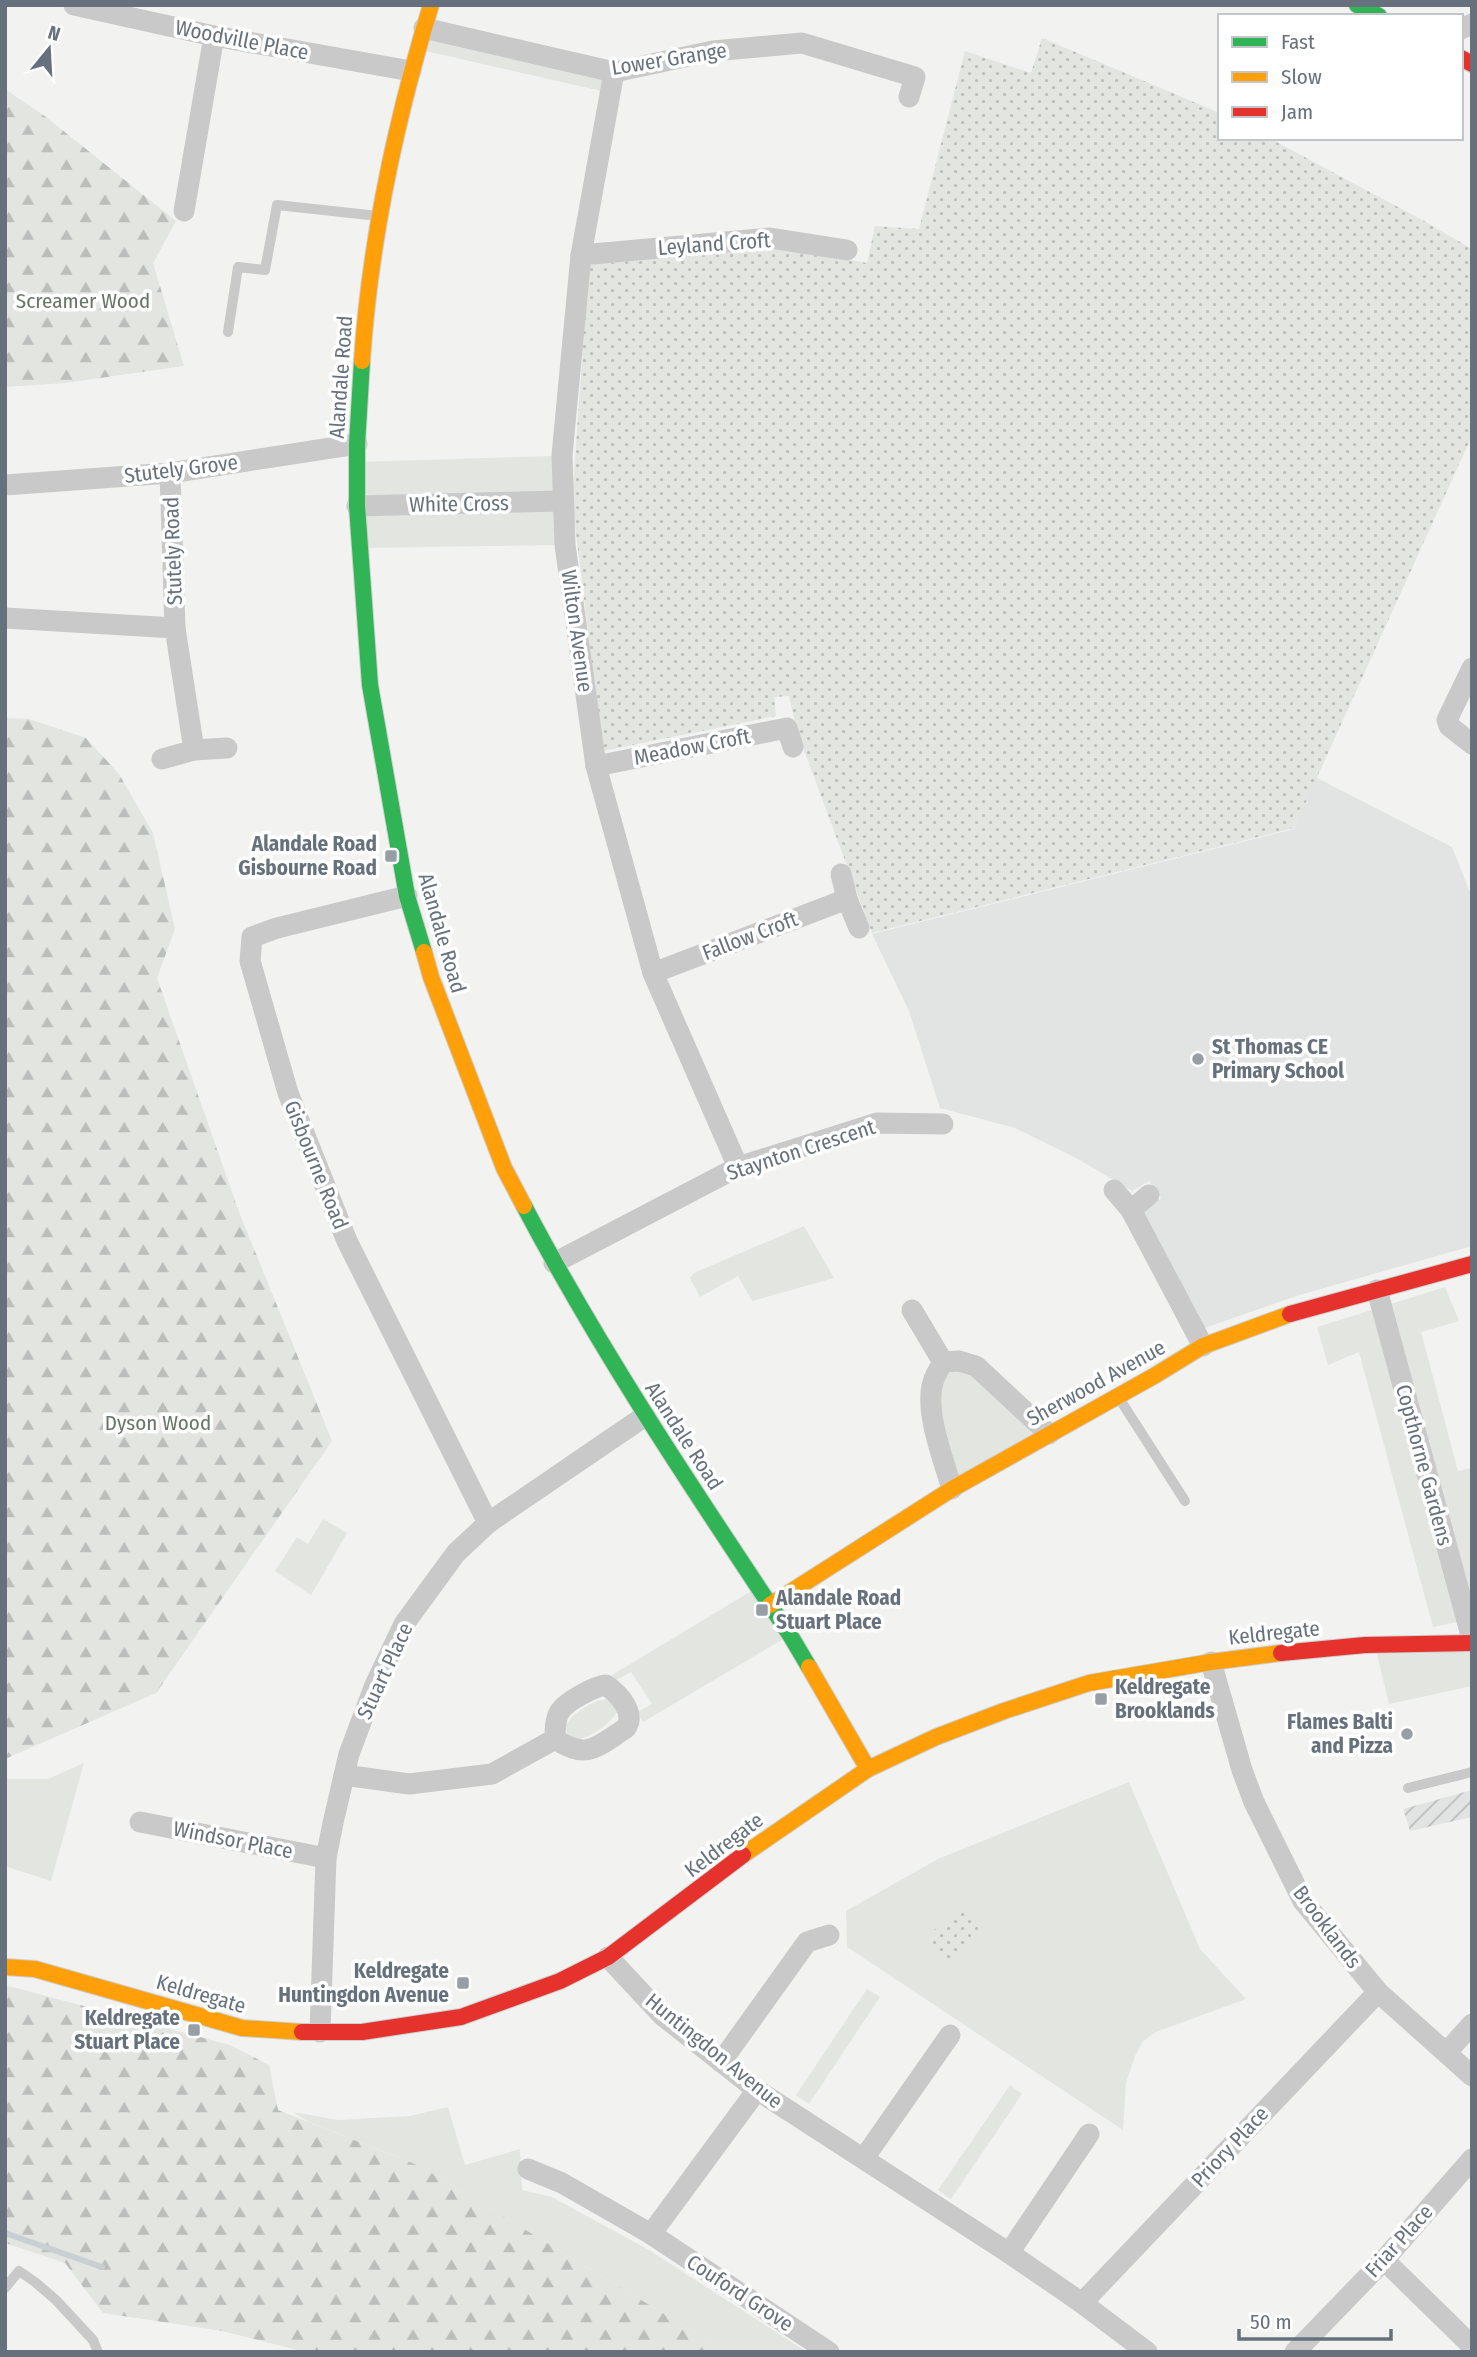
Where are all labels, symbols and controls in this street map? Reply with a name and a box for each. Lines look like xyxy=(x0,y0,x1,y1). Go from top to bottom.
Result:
north arrow xyxy=(14,14,84,84)
street label: Woodville Place xyxy=(173,14,311,66)
legend xyxy=(1218,14,1463,140)
text: N xyxy=(45,21,63,46)
text: Fast xyxy=(1281,29,1315,55)
street label: Lower Grange xyxy=(610,37,728,81)
text: Slow xyxy=(1281,64,1322,90)
text: Jam xyxy=(1281,99,1313,125)
street label: Leyland Croft xyxy=(657,227,771,261)
park label: Screamer Wood xyxy=(16,288,150,314)
street label: Alandale Road xyxy=(324,315,358,439)
street label: Stutely Grove xyxy=(123,449,239,489)
street label: White Cross xyxy=(409,490,509,518)
street label: Stutely Road xyxy=(158,496,188,606)
street label: Wilton Avenue xyxy=(556,568,598,694)
street label: Meadow Croft xyxy=(632,723,752,771)
place label: Alandale Road Gisbourne Road xyxy=(238,831,377,881)
marker: Alandale Road Gisbourne Road xyxy=(383,848,399,864)
street label: Alandale Road xyxy=(412,870,472,996)
street label: Fallow Croft xyxy=(699,906,802,966)
place label: St Thomas CE Primary School xyxy=(1212,1034,1344,1084)
marker: St Thomas CE Primary School xyxy=(1190,1051,1206,1067)
street label: Gisbourne Road xyxy=(278,1097,354,1233)
street label: Staynton Crescent xyxy=(724,1114,879,1186)
street label: Sherwood Avenue xyxy=(1022,1334,1170,1432)
street label: Alandale Road xyxy=(639,1377,729,1495)
street label: Copthorne Gardens xyxy=(1390,1382,1458,1549)
park label: Dyson Wood xyxy=(105,1410,211,1436)
place label: Alandale Road Stuart Place xyxy=(775,1585,901,1635)
marker: Alandale Road Stuart Place xyxy=(754,1602,770,1618)
street label: Keldregate xyxy=(1227,1615,1321,1651)
street label: Stuart Place xyxy=(351,1619,419,1723)
place label: Keldregate Brooklands xyxy=(1115,1674,1215,1724)
marker: Keldregate Brooklands xyxy=(1093,1691,1109,1707)
place label: Flames Balti and Pizza xyxy=(1287,1709,1393,1759)
marker: Flames Balti and Pizza xyxy=(1399,1726,1415,1742)
street label: Keldregate xyxy=(680,1807,768,1883)
street label: Windsor Place xyxy=(171,1816,295,1864)
street label: Brooklands xyxy=(1287,1880,1367,1974)
place label: Keldregate Huntingdon Avenue xyxy=(278,1958,449,2008)
street label: Keldregate xyxy=(153,1969,249,2019)
marker: Keldregate Huntingdon Avenue xyxy=(455,1975,471,1991)
street label: Huntingdon Avenue xyxy=(640,1988,788,2114)
place label: Keldregate Stuart Place xyxy=(74,2005,180,2055)
marker: Keldregate Stuart Place xyxy=(186,2022,202,2038)
street label: Priory Place xyxy=(1186,2101,1274,2193)
street label: Friar Place xyxy=(1360,2199,1438,2283)
street label: Couford Grove xyxy=(682,2249,798,2337)
scale bar xyxy=(1239,2298,1391,2342)
text: 50 m xyxy=(1250,2309,1292,2335)

